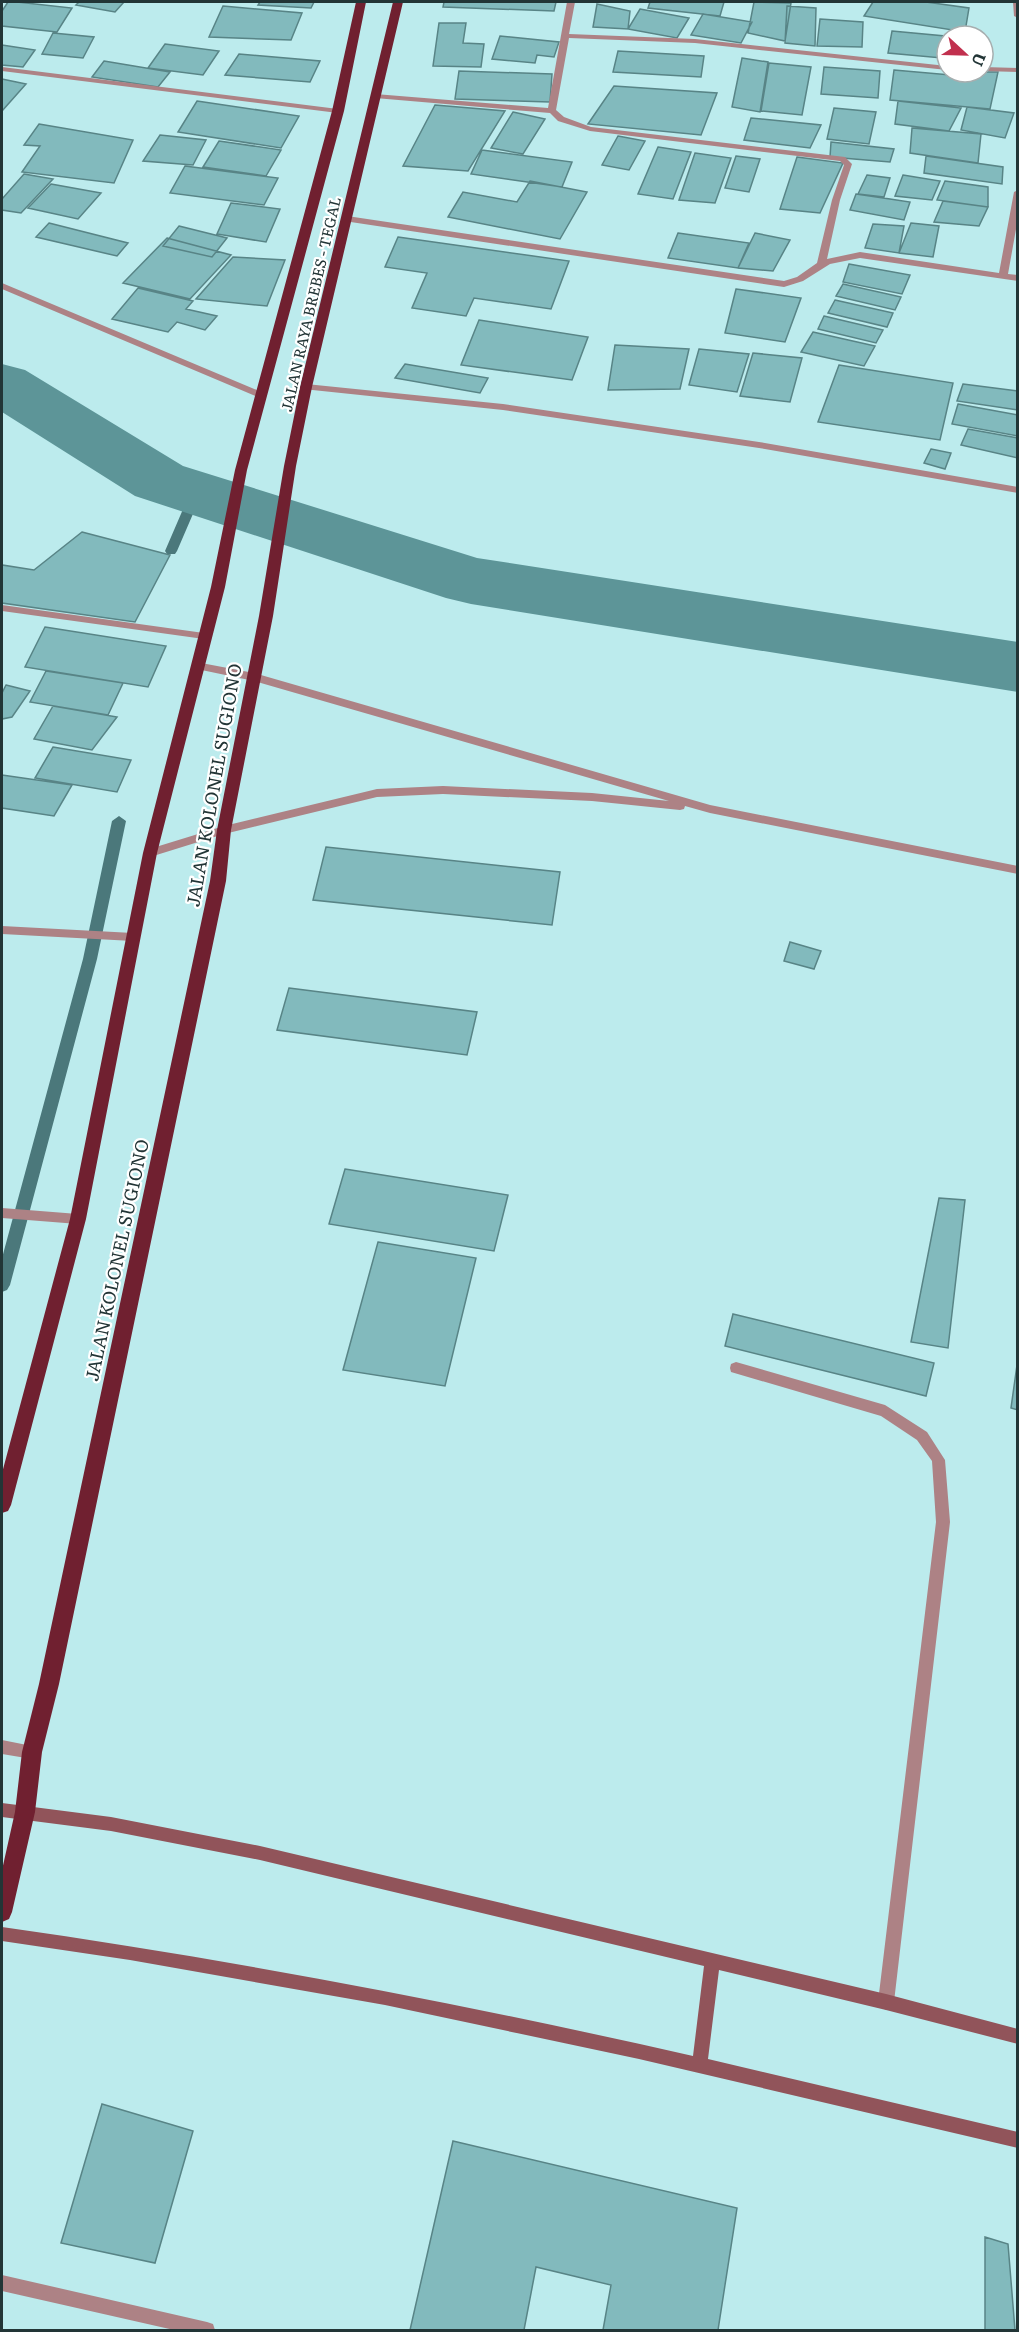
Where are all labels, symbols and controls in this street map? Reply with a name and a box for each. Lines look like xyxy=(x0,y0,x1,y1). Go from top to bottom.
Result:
north arrow xyxy=(935,24,995,84)
text: U xyxy=(966,50,993,71)
street label: JALAN RAYA BREBES - TEGAL xyxy=(274,194,346,414)
street label: JALAN KOLONEL SUGIONO xyxy=(178,661,248,909)
street label: JALAN KOLONEL SUGIONO xyxy=(77,1137,155,1383)

